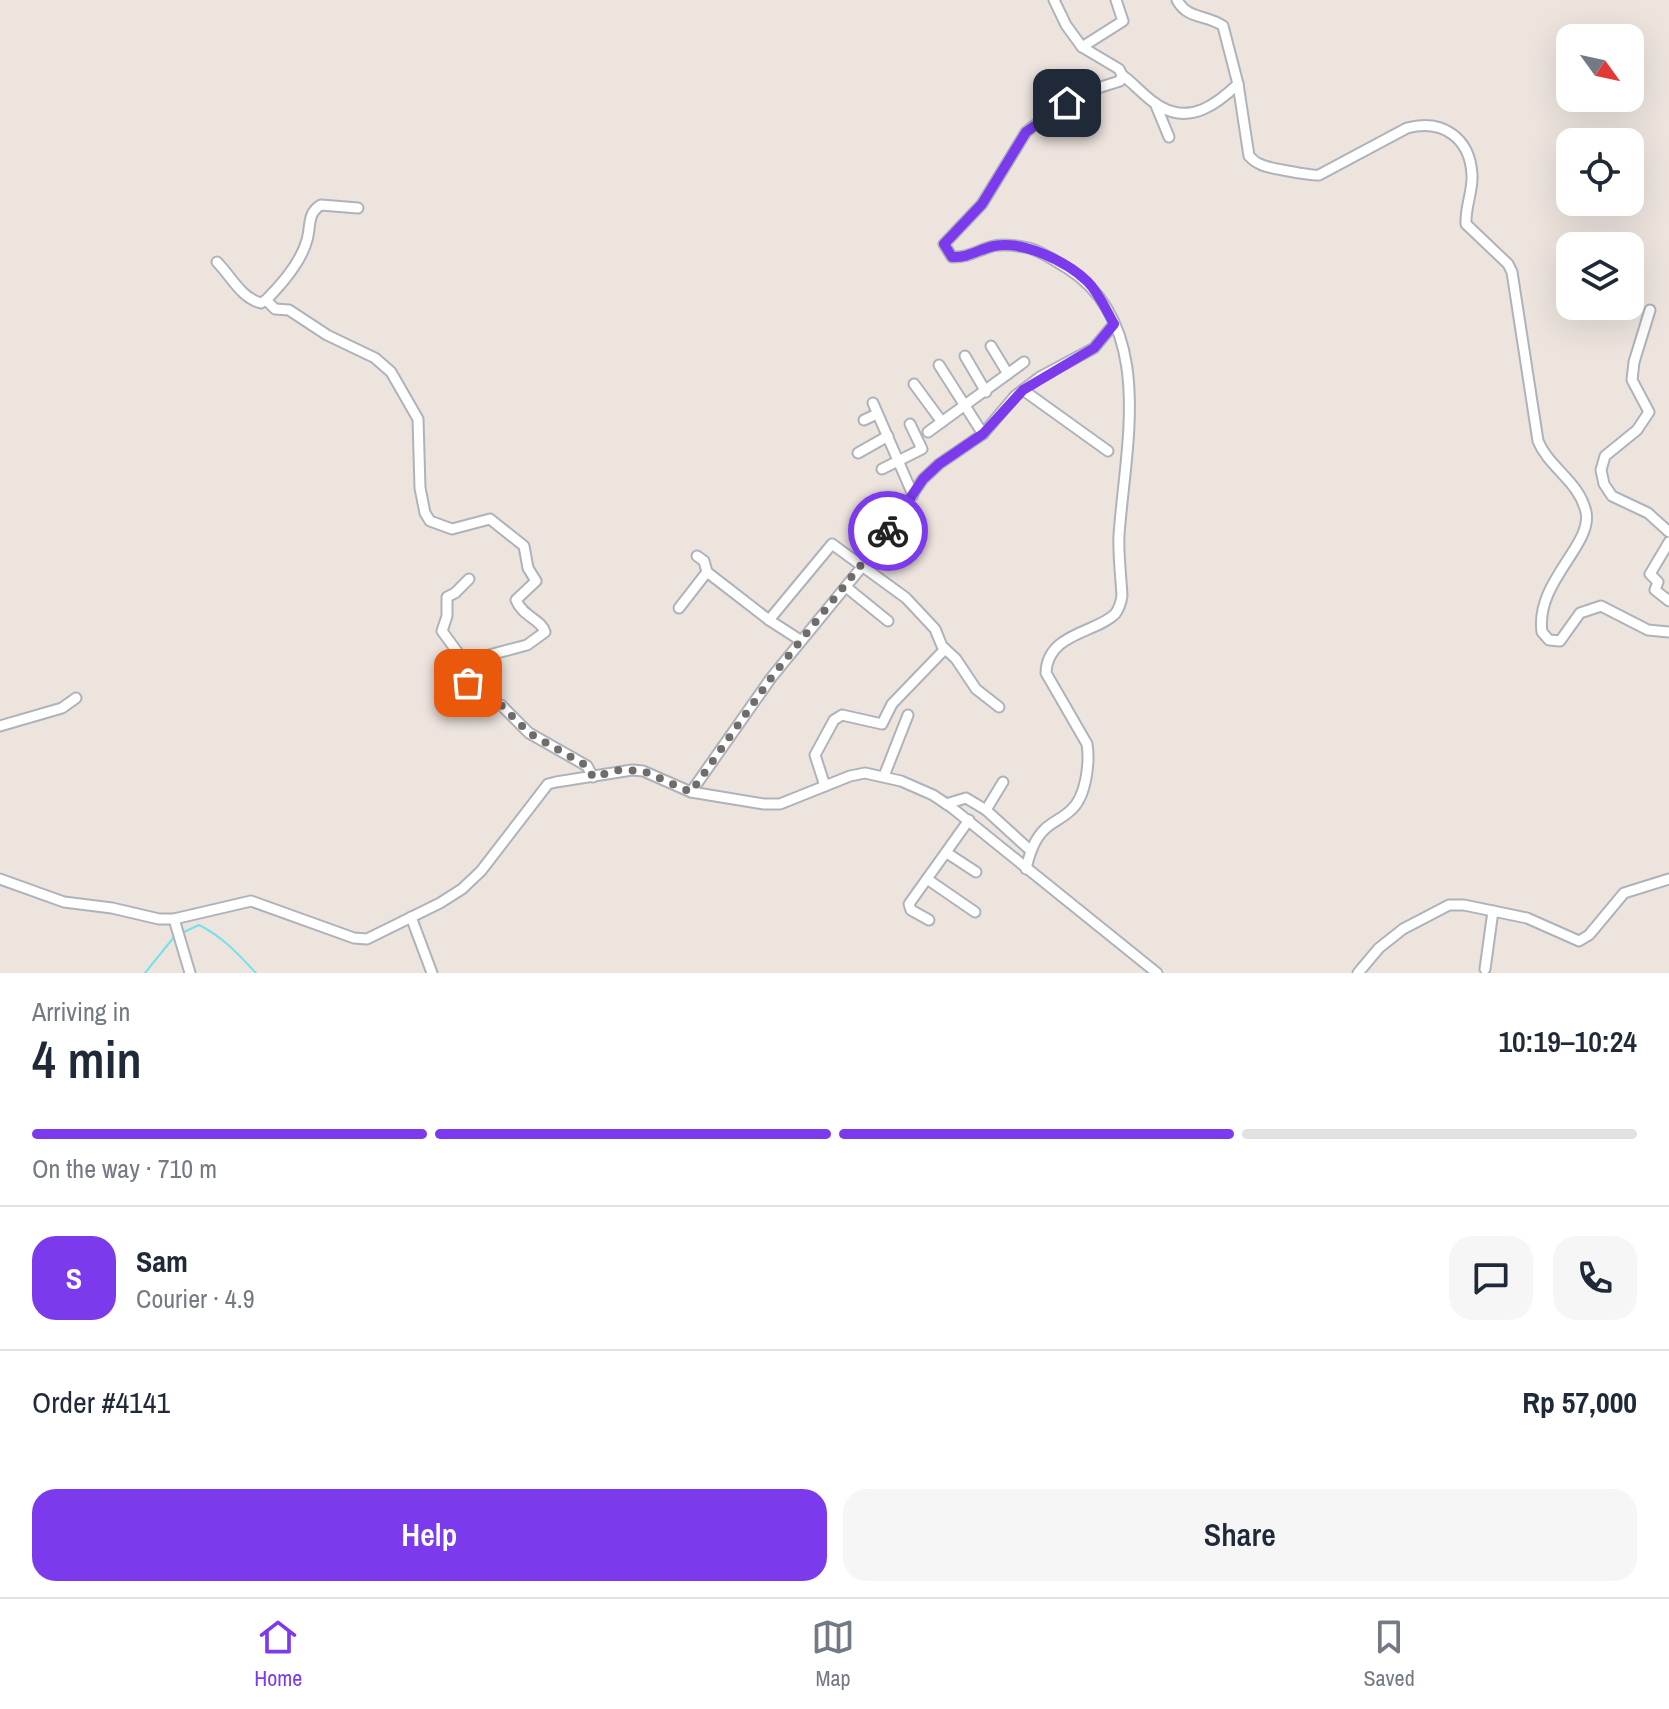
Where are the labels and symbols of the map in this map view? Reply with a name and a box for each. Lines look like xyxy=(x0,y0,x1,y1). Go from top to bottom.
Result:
north arrow xyxy=(1556,24,1644,112)
pin xyxy=(1033,69,1101,137)
courier xyxy=(848,491,928,571)
pin xyxy=(434,649,502,717)

